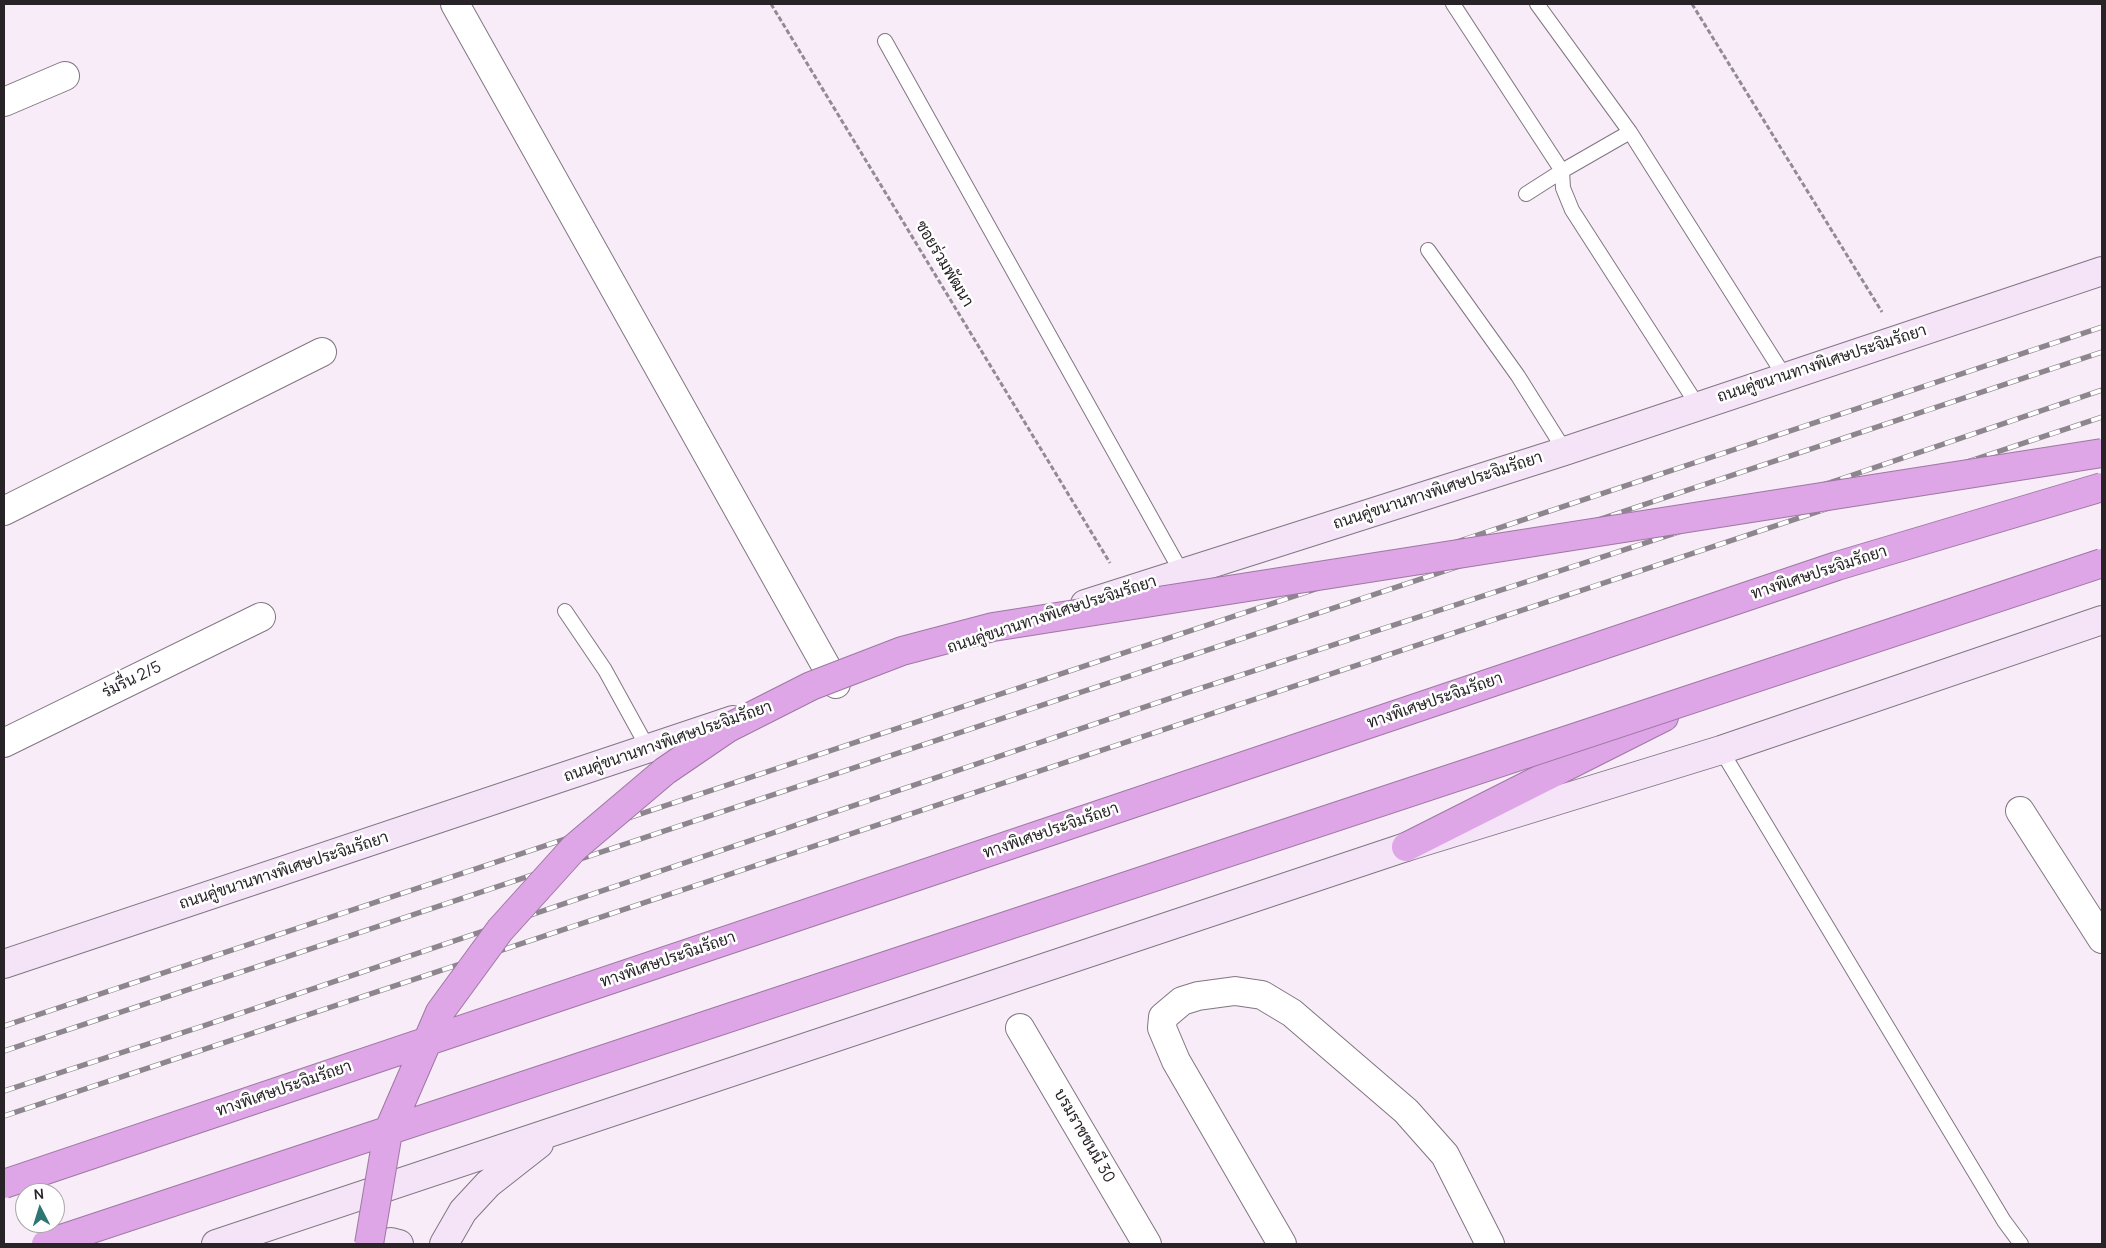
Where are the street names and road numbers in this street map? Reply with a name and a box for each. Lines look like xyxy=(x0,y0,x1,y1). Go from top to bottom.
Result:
street label: ซอยร่วมพัฒนา xyxy=(911,218,977,310)
street label: ถนนคู่ขนานทางพิเศษประจิมรัถยา xyxy=(1715,321,1929,407)
street label: ถนนคู่ขนานทางพิเศษประจิมรัถยา xyxy=(1331,448,1545,534)
street label: ทางพิเศษประจิมรัถยา xyxy=(1749,542,1889,604)
street label: ถนนคู่ขนานทางพิเศษประจิมรัถยา xyxy=(945,572,1159,658)
street label: ร่มรื่น 2/5 xyxy=(99,658,165,702)
street label: ทางพิเศษประจิมรัถยา xyxy=(1365,669,1505,733)
street label: ถนนคู่ขนานทางพิเศษประจิมรัถยา xyxy=(561,697,775,787)
street label: ทางพิเศษประจิมรัถยา xyxy=(981,799,1121,863)
street label: ถนนคู่ขนานทางพิเศษประจิมรัถยา xyxy=(177,828,391,914)
street label: ทางพิเศษประจิมรัถยา xyxy=(598,928,738,992)
street label: ทางพิเศษประจิมรัถยา xyxy=(214,1057,354,1121)
street label: บรมราชชนนี 30 xyxy=(1049,1086,1119,1186)

